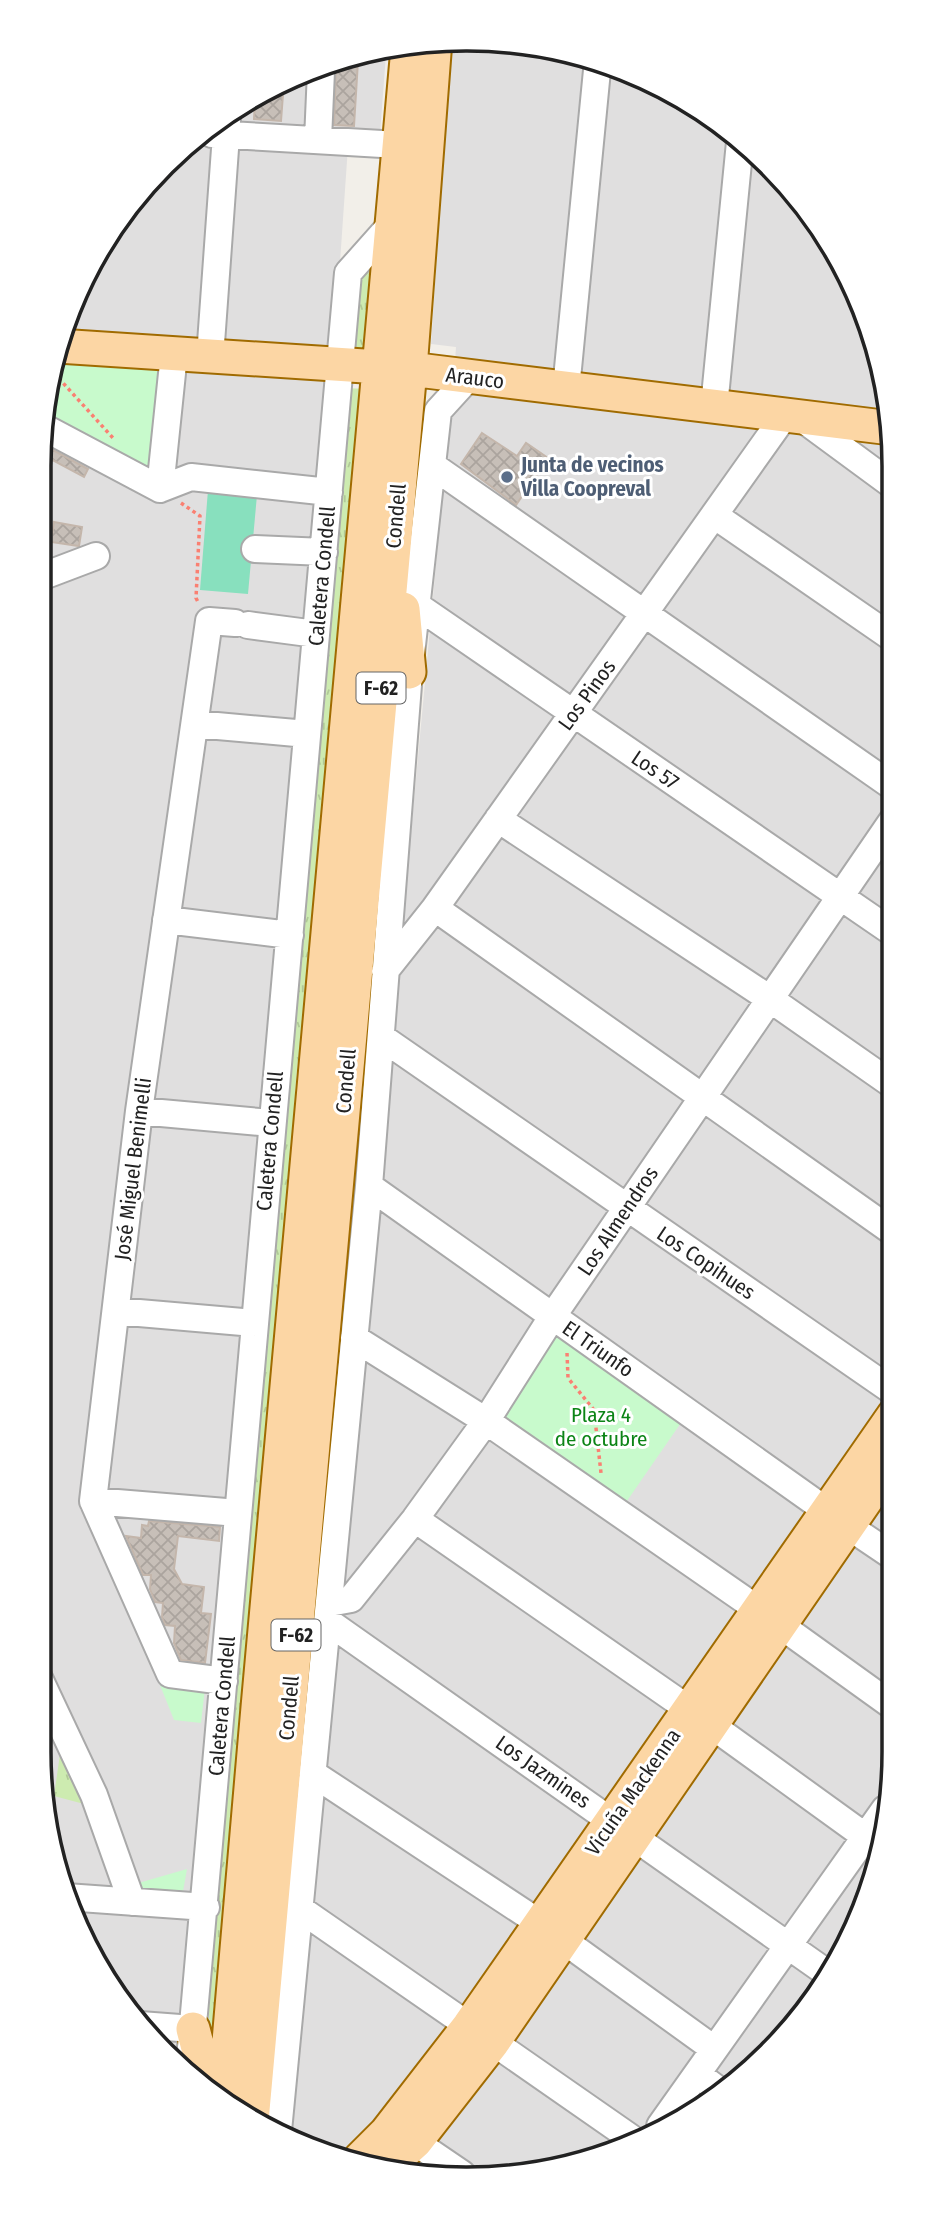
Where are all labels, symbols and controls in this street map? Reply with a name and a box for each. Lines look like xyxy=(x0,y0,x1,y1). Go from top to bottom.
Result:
street label: Arauco xyxy=(444,362,506,394)
place label: Junta de vecinos Villa Coopreval xyxy=(520,452,664,502)
marker: Junta de vecinos Villa Coopreval xyxy=(499,469,515,485)
street label: Condell xyxy=(380,482,412,550)
street label: Caletera Condell xyxy=(303,505,341,647)
street label: Los Pinos xyxy=(553,655,621,735)
road number: F-62 xyxy=(356,673,406,704)
street label: Los 57 xyxy=(626,745,684,795)
street label: Condell xyxy=(330,1047,362,1115)
street label: Caletera Condell xyxy=(251,1070,289,1212)
street label: José Miguel Benimelli xyxy=(109,1076,157,1262)
street label: Los Almendros xyxy=(572,1161,664,1280)
street label: Los Copihues xyxy=(652,1221,760,1305)
street label: El Triunfo xyxy=(557,1315,639,1383)
park label: Plaza 4 de octubre xyxy=(555,1402,647,1452)
road number: F-62 xyxy=(272,1620,320,1651)
street label: Caletera Condell xyxy=(203,1635,241,1777)
street label: Condell xyxy=(273,1674,305,1742)
street label: Vicuña Mackenna xyxy=(580,1724,686,1860)
street label: Los Jazmines xyxy=(491,1730,596,1814)

